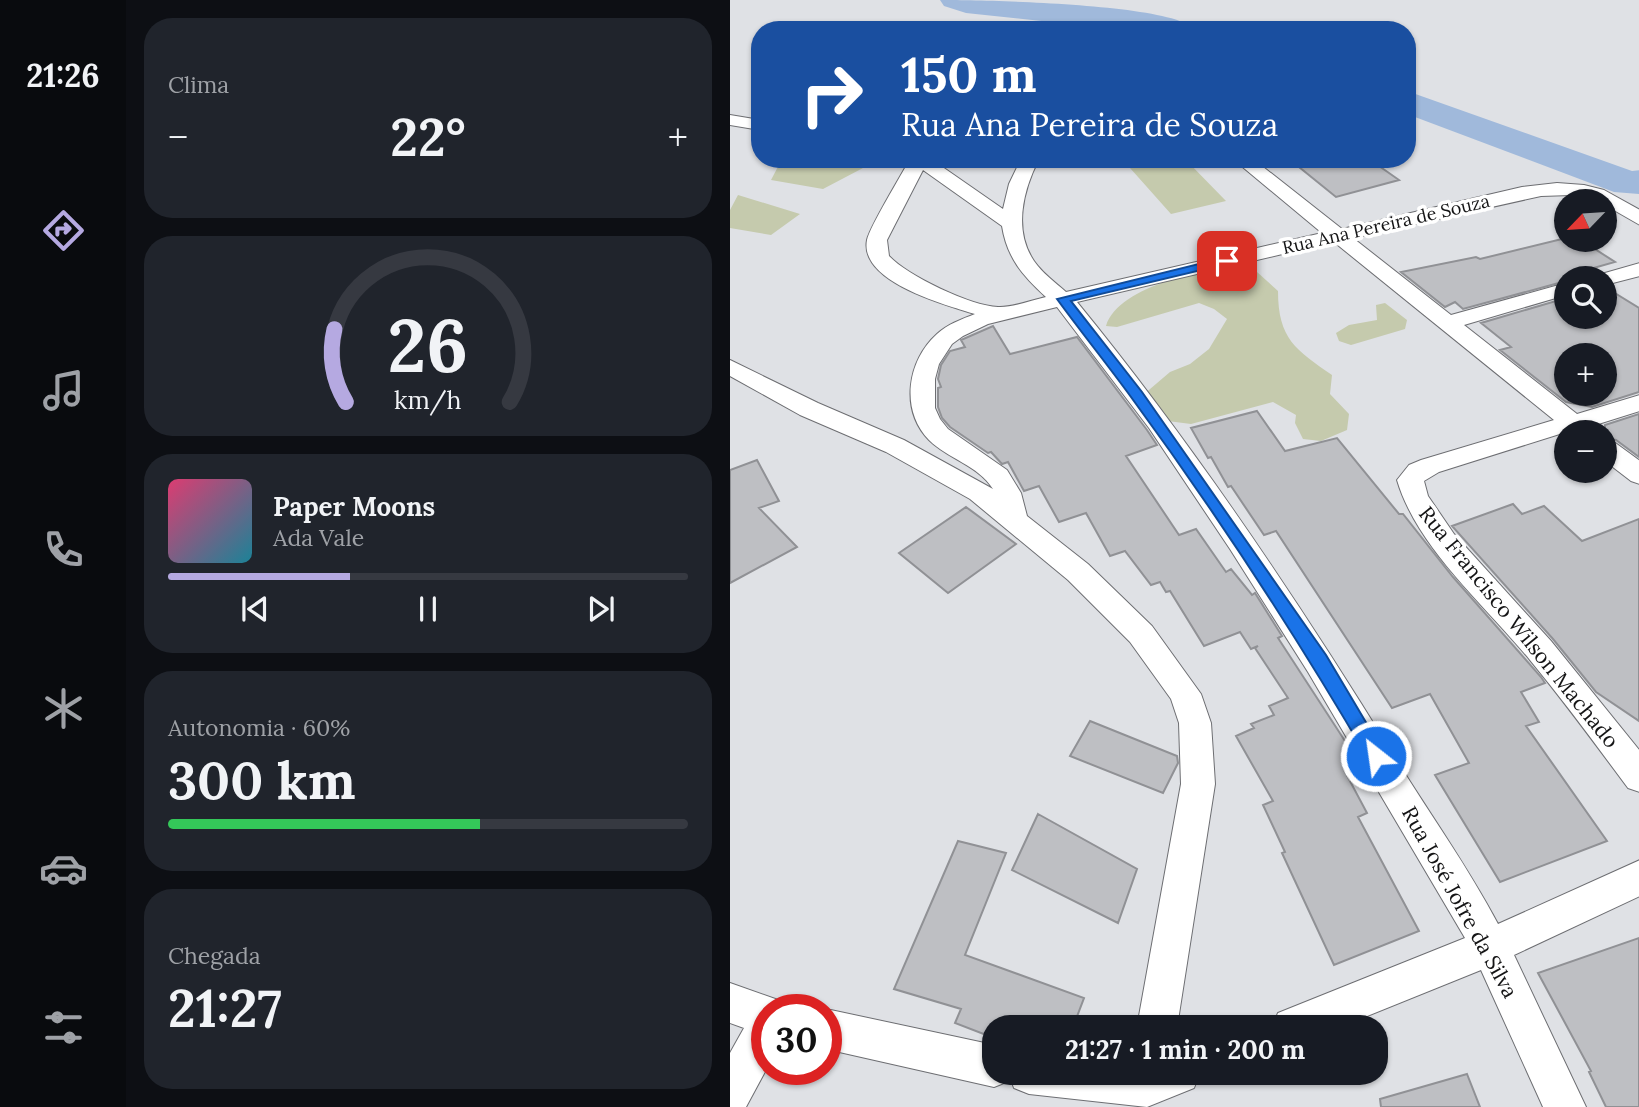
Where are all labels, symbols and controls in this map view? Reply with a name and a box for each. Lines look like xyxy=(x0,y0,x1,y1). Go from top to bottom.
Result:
text: 150 m xyxy=(901,43,1037,105)
icon: right xyxy=(786,49,877,140)
text: 21:26 xyxy=(26,55,100,96)
text: Clima xyxy=(168,70,229,99)
text: 22° xyxy=(390,104,466,170)
text: Rua Ana Pereira de Souza xyxy=(901,104,1278,145)
text: − xyxy=(168,113,188,161)
text: + xyxy=(668,113,688,161)
street label: Rua Ana Pereira de Souza xyxy=(1280,189,1492,259)
north arrow xyxy=(1554,189,1617,252)
map controls xyxy=(1554,189,1617,483)
icon: directions xyxy=(39,206,88,255)
pin xyxy=(1197,231,1257,291)
icon: arrive xyxy=(1208,242,1246,280)
button: search xyxy=(1554,266,1617,329)
text: 26 xyxy=(388,299,468,392)
button: + xyxy=(1554,343,1617,406)
icon: music xyxy=(39,366,88,415)
text: km/h xyxy=(394,383,462,415)
button: − xyxy=(1554,420,1617,483)
text: Paper Moons xyxy=(273,490,435,523)
street label: Rua Francisco Wilson Machado xyxy=(1413,501,1625,753)
text: Ada Vale xyxy=(273,523,364,552)
icon: phone xyxy=(39,525,88,574)
icon: previous xyxy=(236,590,274,628)
icon: pause xyxy=(409,590,447,628)
icon: next xyxy=(582,590,620,628)
icon: climate xyxy=(39,684,88,733)
text: Autonomia · 60% xyxy=(168,713,350,742)
position arrow xyxy=(1339,719,1413,793)
text: 300 km xyxy=(168,747,356,813)
street label: Rua José Jofre da Silva xyxy=(1396,801,1524,1003)
icon: car xyxy=(39,844,88,893)
text: Chegada xyxy=(168,941,261,970)
text: 21:27 xyxy=(168,975,282,1041)
speed limit sign: 30 xyxy=(751,994,842,1085)
icon: filters xyxy=(39,1003,88,1052)
text: 21:27 · 1 min · 200 m xyxy=(1065,1033,1305,1066)

